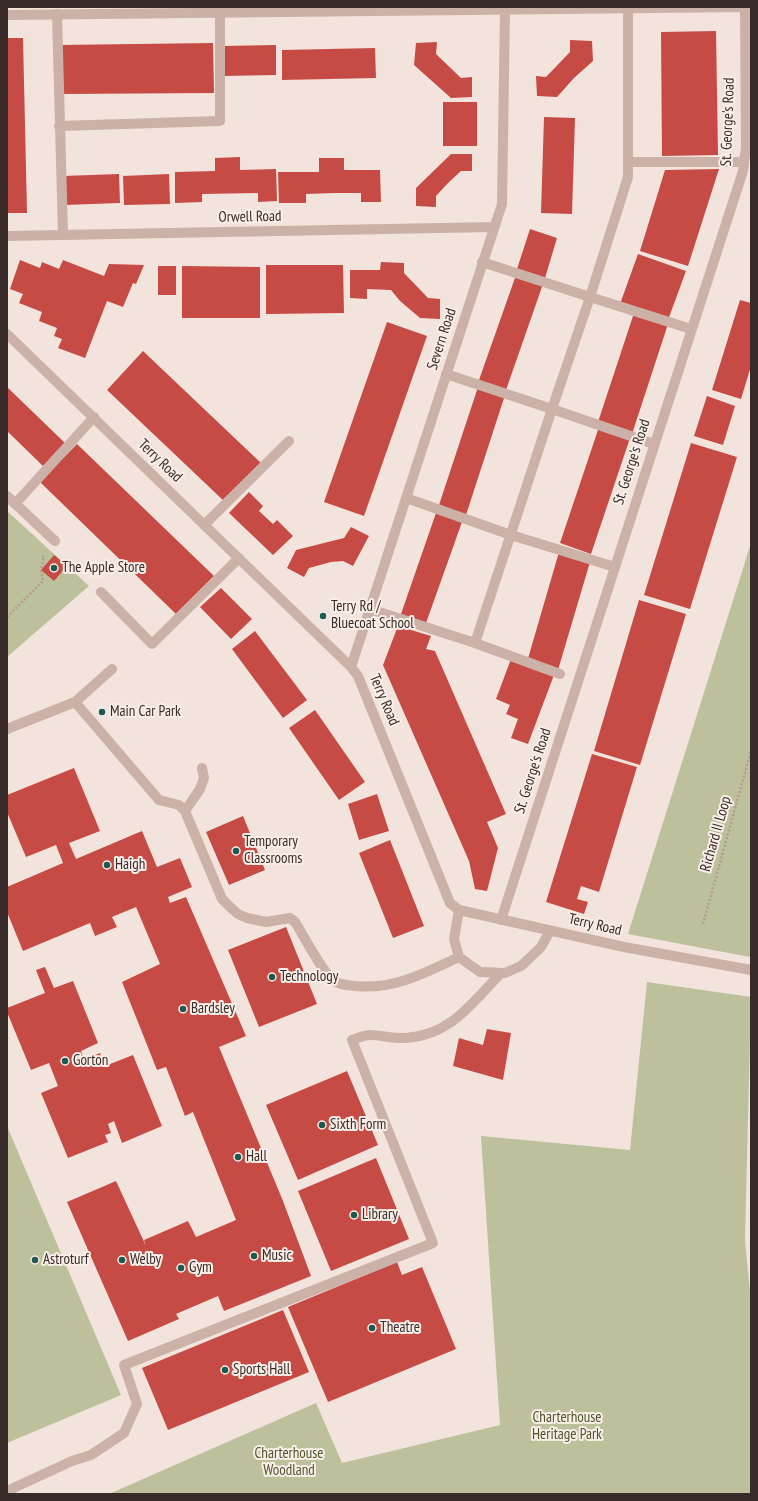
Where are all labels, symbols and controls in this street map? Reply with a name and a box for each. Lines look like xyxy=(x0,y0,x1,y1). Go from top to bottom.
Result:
street label: St. George's Road xyxy=(717,77,739,167)
street label: Orwell Road xyxy=(218,207,282,227)
street label: Severn Road xyxy=(424,306,460,372)
street label: St. George's Road xyxy=(610,417,654,507)
street label: Terry Road xyxy=(134,436,186,486)
place label: The Apple Store xyxy=(62,559,145,577)
marker: The Apple Store xyxy=(49,563,59,573)
place label: Terry Rd / Bluecoat School xyxy=(331,598,414,633)
marker: Terry Rd / Bluecoat School xyxy=(318,611,328,621)
street label: Terry Road xyxy=(365,672,403,728)
place label: Main Car Park xyxy=(110,703,181,721)
marker: Main Car Park xyxy=(97,707,107,717)
street label: St. George's Road xyxy=(511,726,555,816)
street label: Richard II Loop xyxy=(697,794,735,874)
place label: Temporary Classrooms xyxy=(244,833,302,868)
marker: Temporary Classrooms xyxy=(231,846,241,856)
place label: Haigh xyxy=(115,856,145,874)
marker: Haigh xyxy=(102,860,112,870)
street label: Terry Road xyxy=(567,910,623,940)
place label: Technology xyxy=(280,968,338,986)
marker: Technology xyxy=(267,972,277,982)
place label: Bardsley xyxy=(191,1000,235,1018)
marker: Bardsley xyxy=(178,1004,188,1014)
place label: Gorton xyxy=(73,1052,108,1070)
marker: Gorton xyxy=(60,1056,70,1066)
place label: Sixth Form xyxy=(330,1116,386,1134)
marker: Sixth Form xyxy=(317,1120,327,1130)
place label: Hall xyxy=(246,1148,267,1166)
marker: Hall xyxy=(233,1152,243,1162)
place label: Library xyxy=(362,1206,398,1224)
marker: Library xyxy=(349,1210,359,1220)
place label: Music xyxy=(262,1247,292,1265)
place label: Astroturf xyxy=(43,1251,88,1269)
place label: Welby xyxy=(130,1251,161,1269)
marker: Music xyxy=(249,1251,259,1261)
marker: Astroturf xyxy=(30,1255,40,1265)
marker: Welby xyxy=(117,1255,127,1265)
place label: Gym xyxy=(189,1259,212,1277)
marker: Gym xyxy=(176,1263,186,1273)
place label: Theatre xyxy=(380,1319,420,1337)
marker: Theatre xyxy=(367,1323,377,1333)
place label: Sports Hall xyxy=(233,1361,290,1379)
marker: Sports Hall xyxy=(220,1365,230,1375)
park label: Charterhouse Heritage Park xyxy=(532,1409,602,1444)
park label: Charterhouse Woodland xyxy=(254,1445,324,1480)

